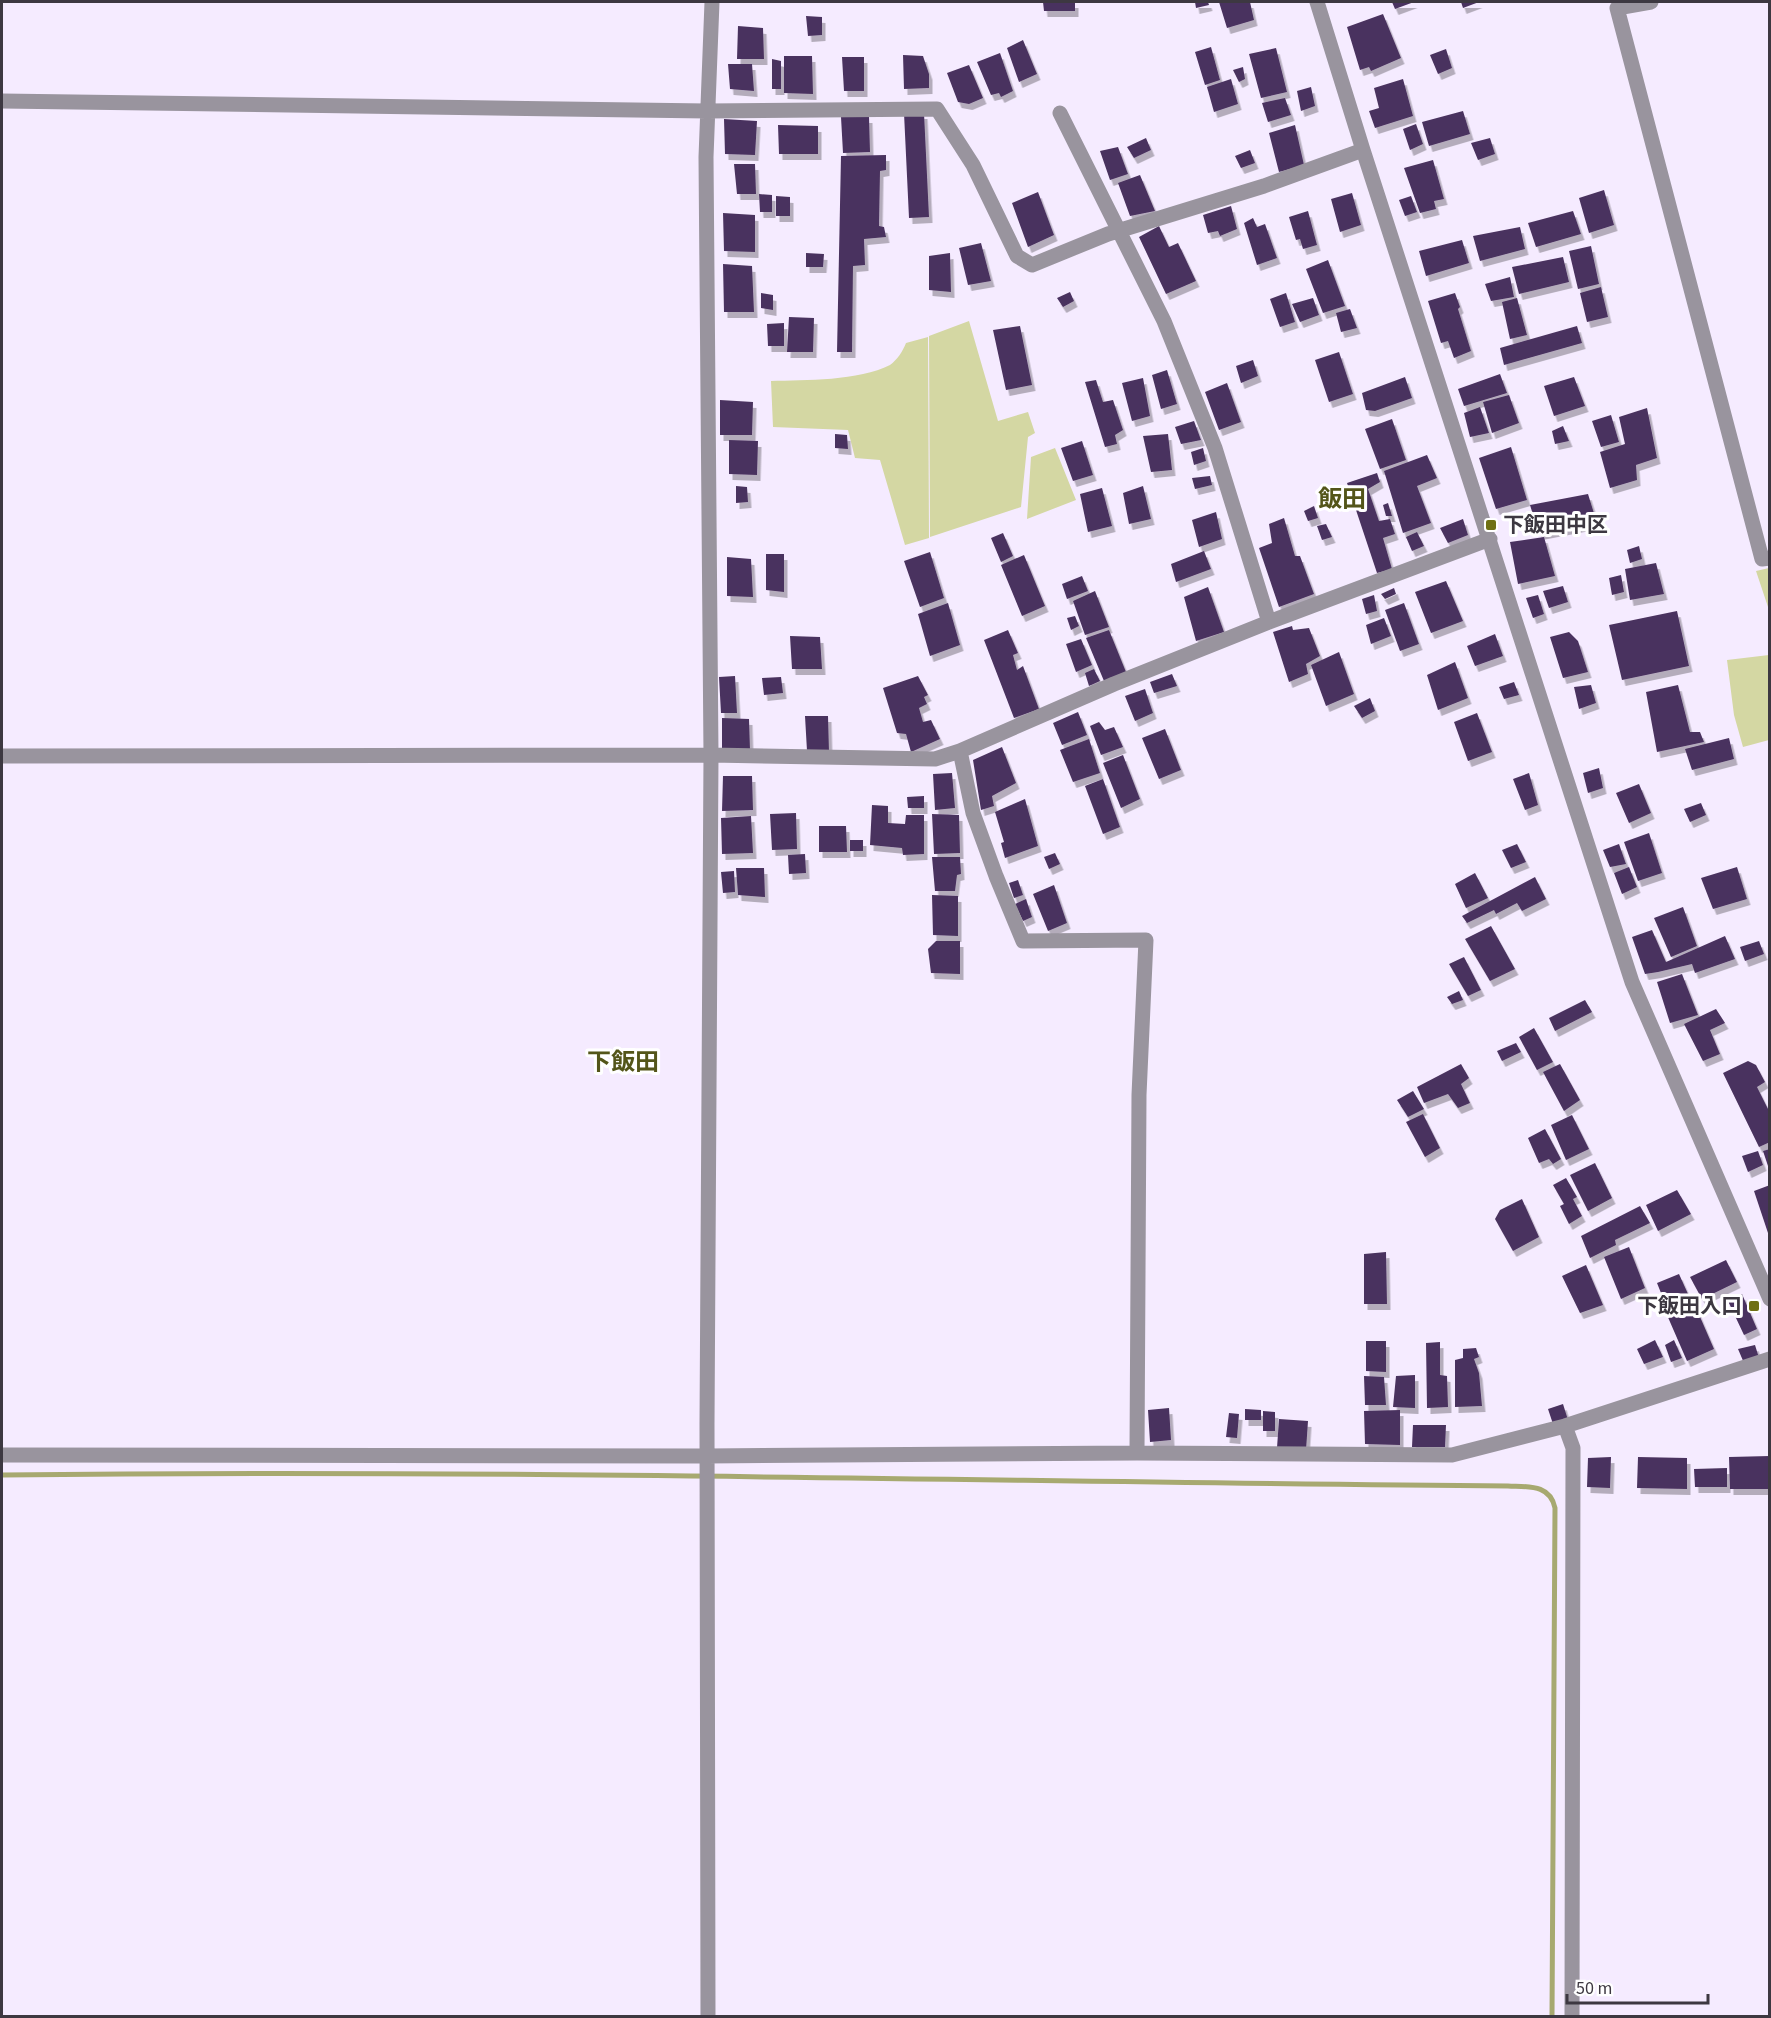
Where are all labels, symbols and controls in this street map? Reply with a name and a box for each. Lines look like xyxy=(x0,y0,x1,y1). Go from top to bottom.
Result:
district label: 飯田 xyxy=(1318,482,1366,517)
place label: 下飯田中区 xyxy=(1503,510,1608,540)
marker: 下飯田中区 xyxy=(1484,518,1498,532)
district label: 下飯田 xyxy=(587,1045,659,1080)
place label: 下飯田入口 xyxy=(1637,1291,1742,1321)
marker: 下飯田入口 xyxy=(1747,1299,1761,1313)
scale bar xyxy=(1567,1967,1708,2005)
text: 50 m xyxy=(1576,1976,1612,2001)

